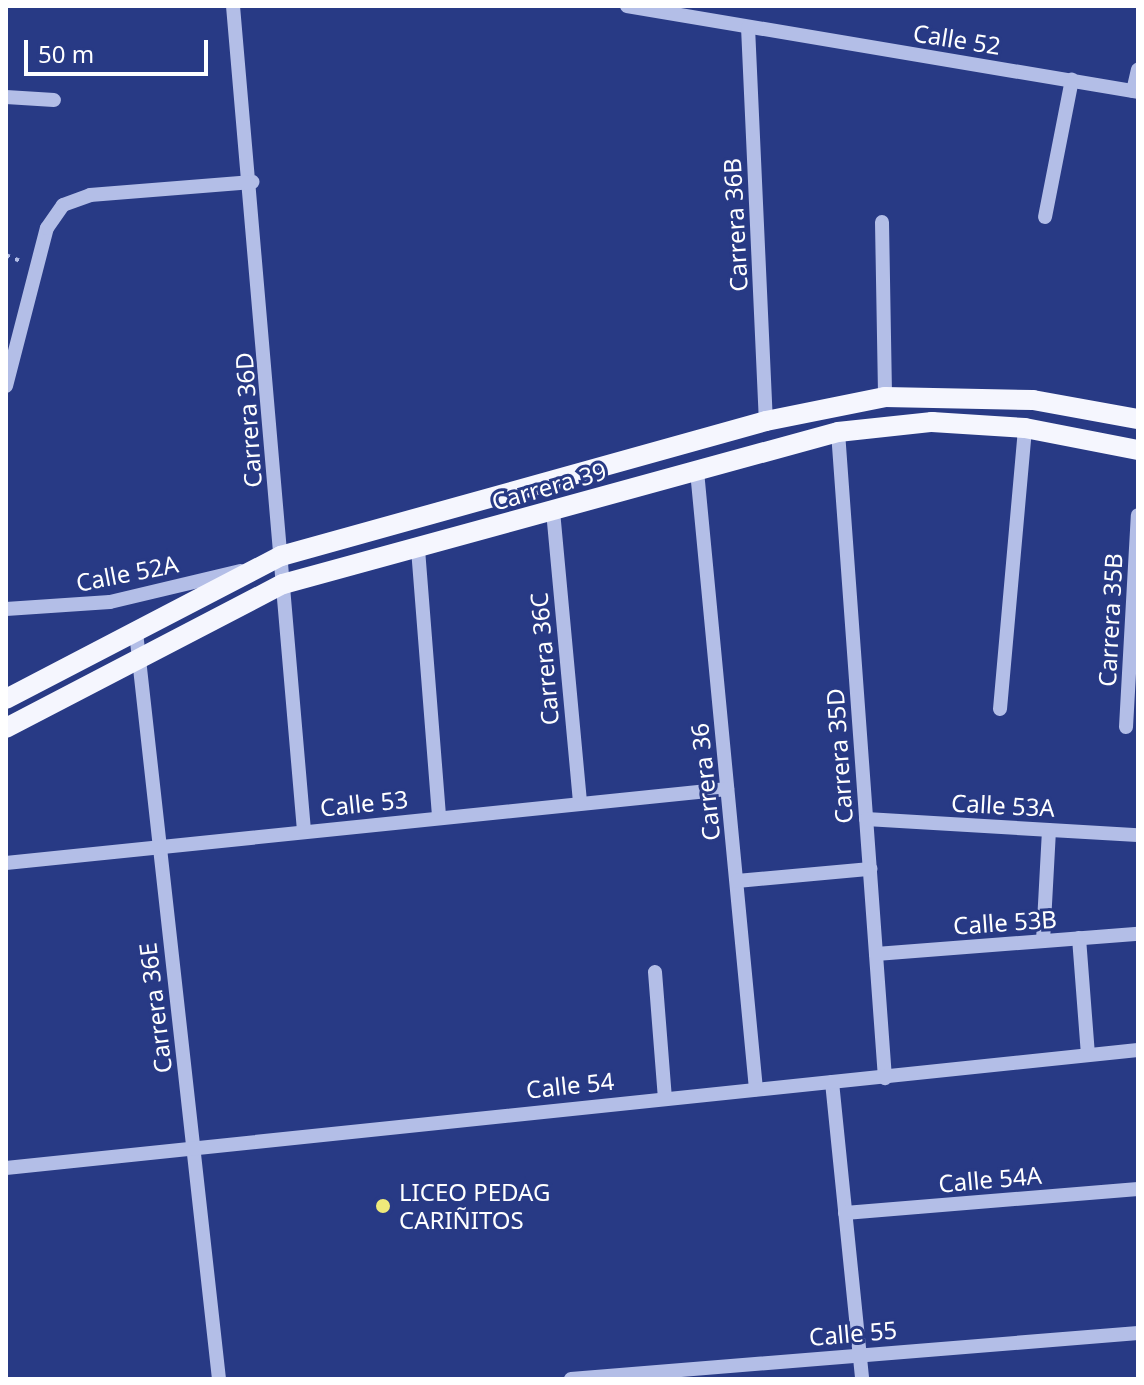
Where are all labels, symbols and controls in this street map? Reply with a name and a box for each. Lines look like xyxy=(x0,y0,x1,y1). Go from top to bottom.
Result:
street label: Calle 52 xyxy=(911,18,1003,60)
scale bar xyxy=(28,24,212,74)
text: 50 m xyxy=(38,37,94,70)
street label: Carrera 36B xyxy=(717,157,753,293)
street label: Carrera 36D xyxy=(229,351,267,489)
street label: Carrera 39 xyxy=(488,456,610,516)
street label: Calle 52A xyxy=(73,549,181,597)
street label: Carrera 35B xyxy=(1092,552,1128,688)
street label: Carrera 36C xyxy=(524,591,564,727)
street label: Carrera 35D xyxy=(820,687,858,825)
street label: Carrera 36 xyxy=(685,722,725,842)
street label: Calle 53 xyxy=(319,784,409,822)
street label: Calle 53A xyxy=(951,788,1055,822)
street label: Calle 53B xyxy=(952,904,1058,940)
street label: Carrera 36E xyxy=(133,941,177,1075)
street label: Calle 54 xyxy=(525,1066,615,1104)
street label: Calle 54A xyxy=(937,1160,1043,1198)
place label: LICEO PEDAG CARIÑITOS xyxy=(399,1178,550,1234)
marker: LICEO PEDAG CARIÑITOS xyxy=(374,1197,392,1215)
street label: Calle 55 xyxy=(808,1315,898,1351)

